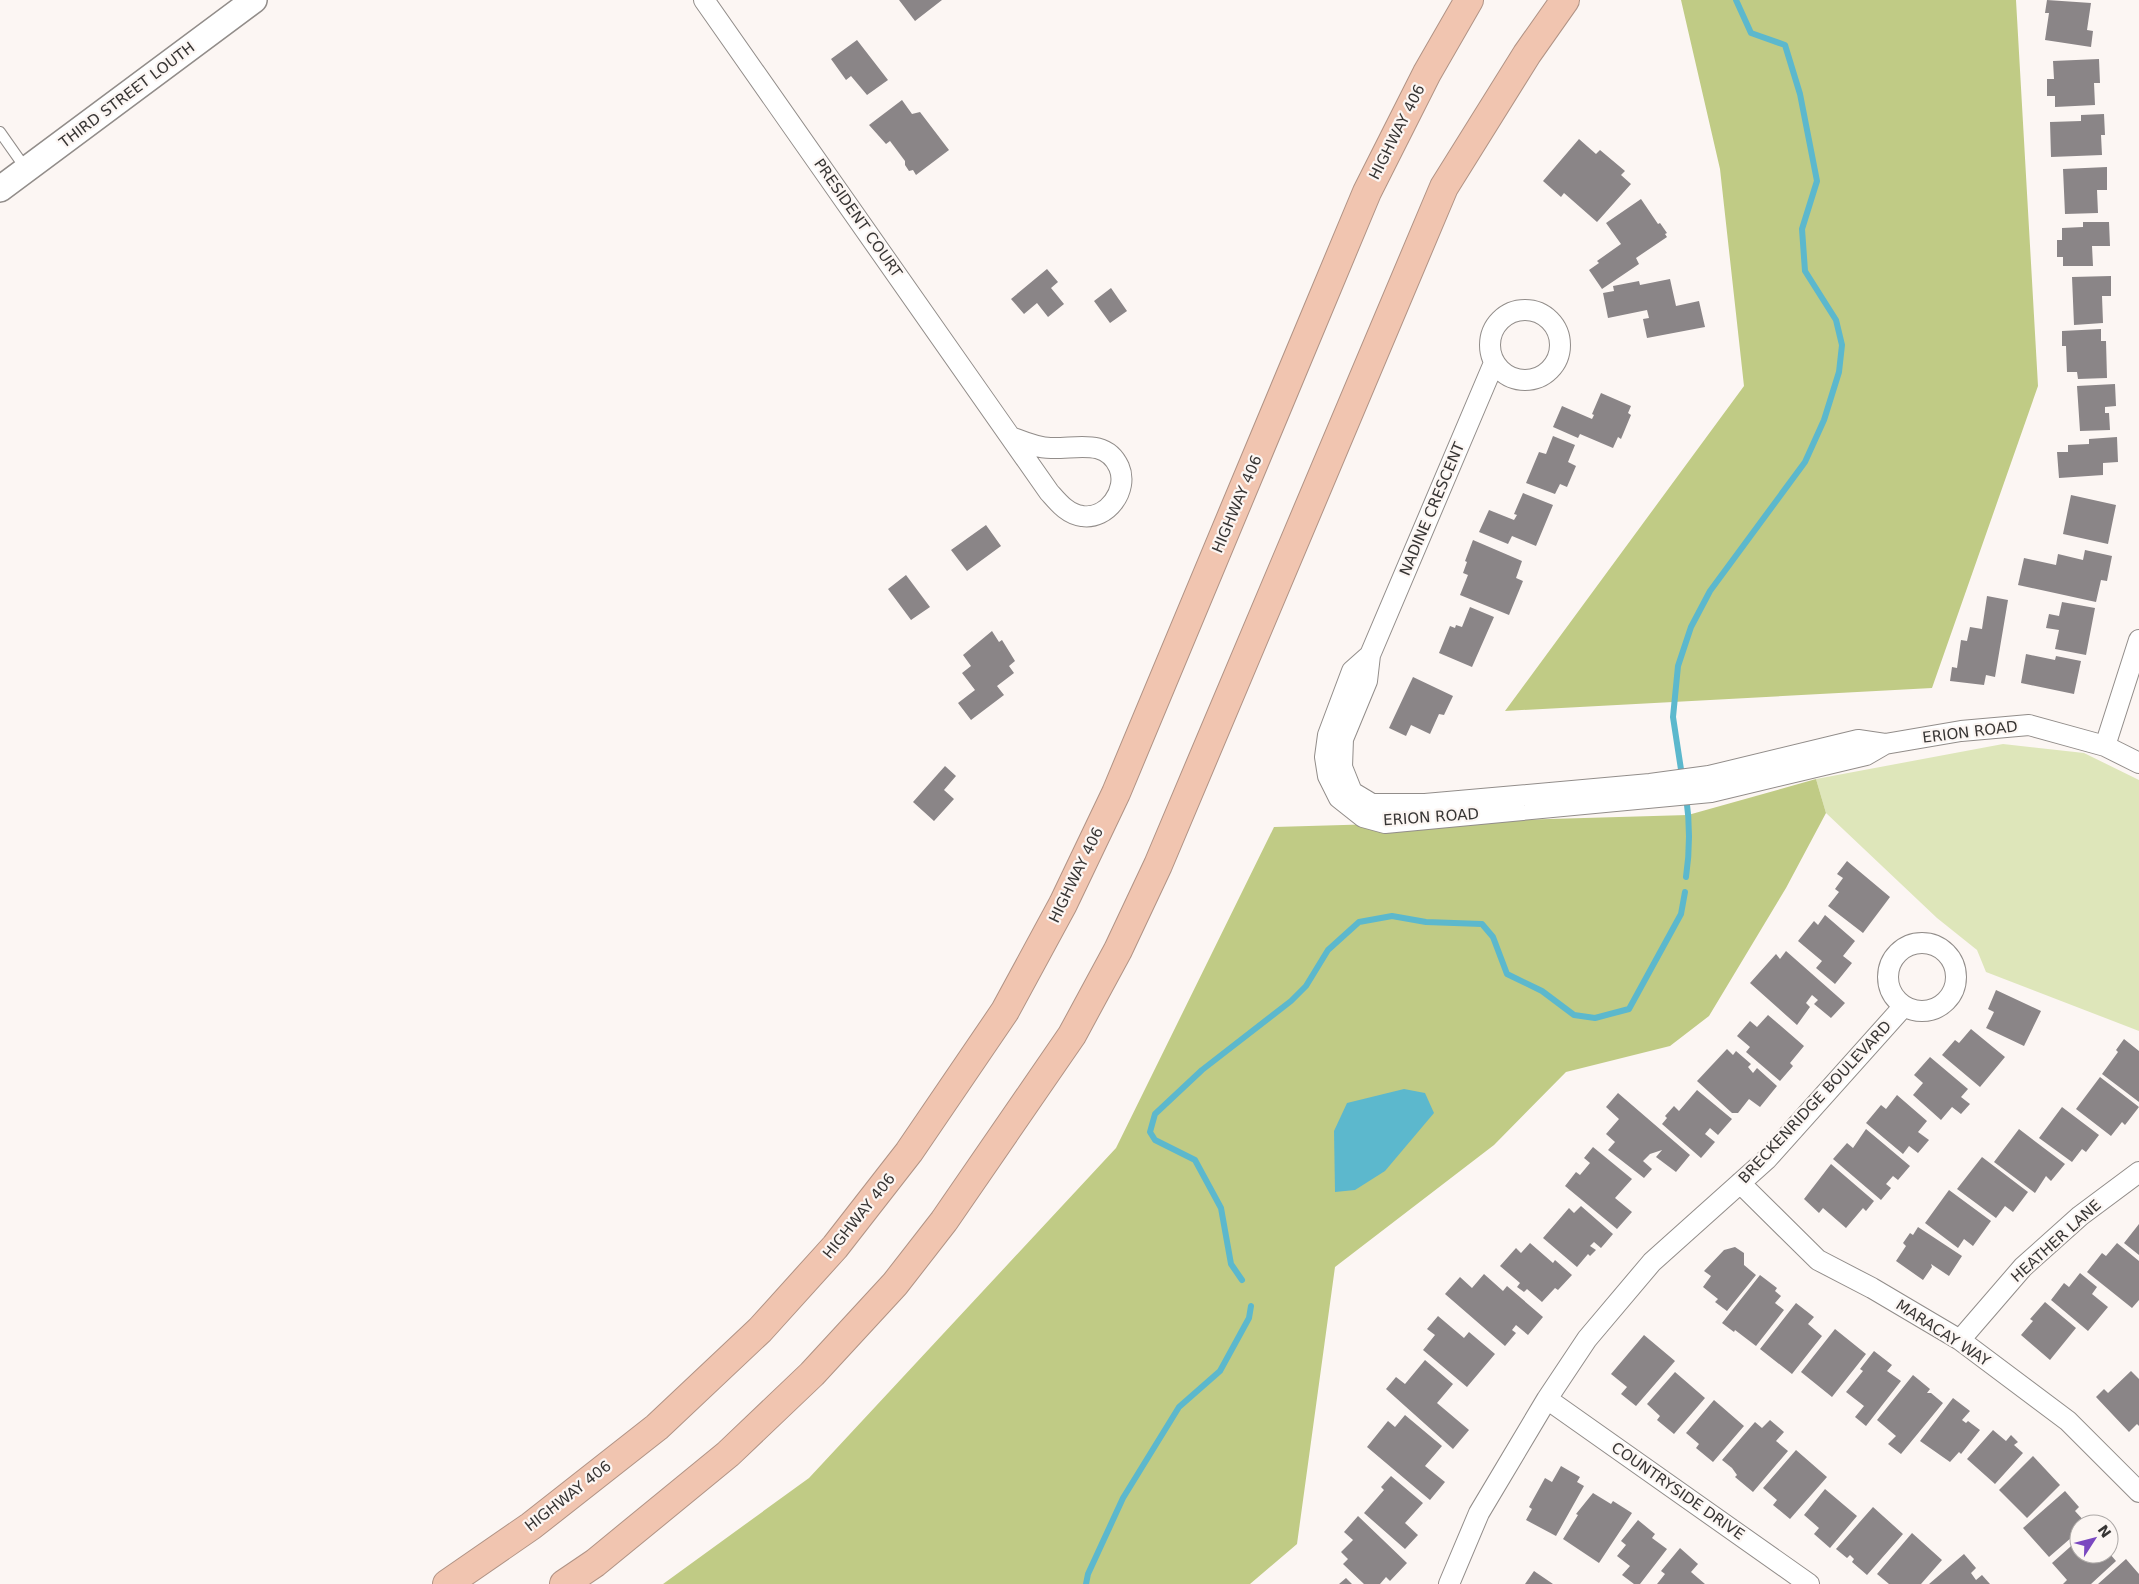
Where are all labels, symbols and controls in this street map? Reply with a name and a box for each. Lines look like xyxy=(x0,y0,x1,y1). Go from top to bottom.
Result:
street label: THIRD STREET LOUTH xyxy=(55,38,198,152)
street label: HIGHWAY 406 xyxy=(1365,81,1429,183)
street label: PRESIDENT COURT xyxy=(810,155,906,282)
street label: NADINE CRESCENT xyxy=(1396,439,1469,578)
street label: HIGHWAY 406 xyxy=(1208,452,1266,556)
street label: ERION ROAD xyxy=(1921,717,2019,747)
street label: ERION ROAD xyxy=(1383,805,1479,829)
street label: HIGHWAY 406 xyxy=(1045,824,1107,926)
street label: BRECKENRIDGE BOULEVARD xyxy=(1735,1017,1895,1187)
street label: HIGHWAY 406 xyxy=(819,1170,899,1262)
street label: HEATHER LANE xyxy=(2007,1196,2105,1286)
street label: MARACAY WAY xyxy=(1892,1296,1994,1371)
street label: COUNTRYSIDE DRIVE xyxy=(1608,1438,1748,1544)
street label: HIGHWAY 406 xyxy=(521,1457,615,1535)
north arrow xyxy=(2069,1514,2119,1564)
text: N xyxy=(2095,1522,2114,1541)

